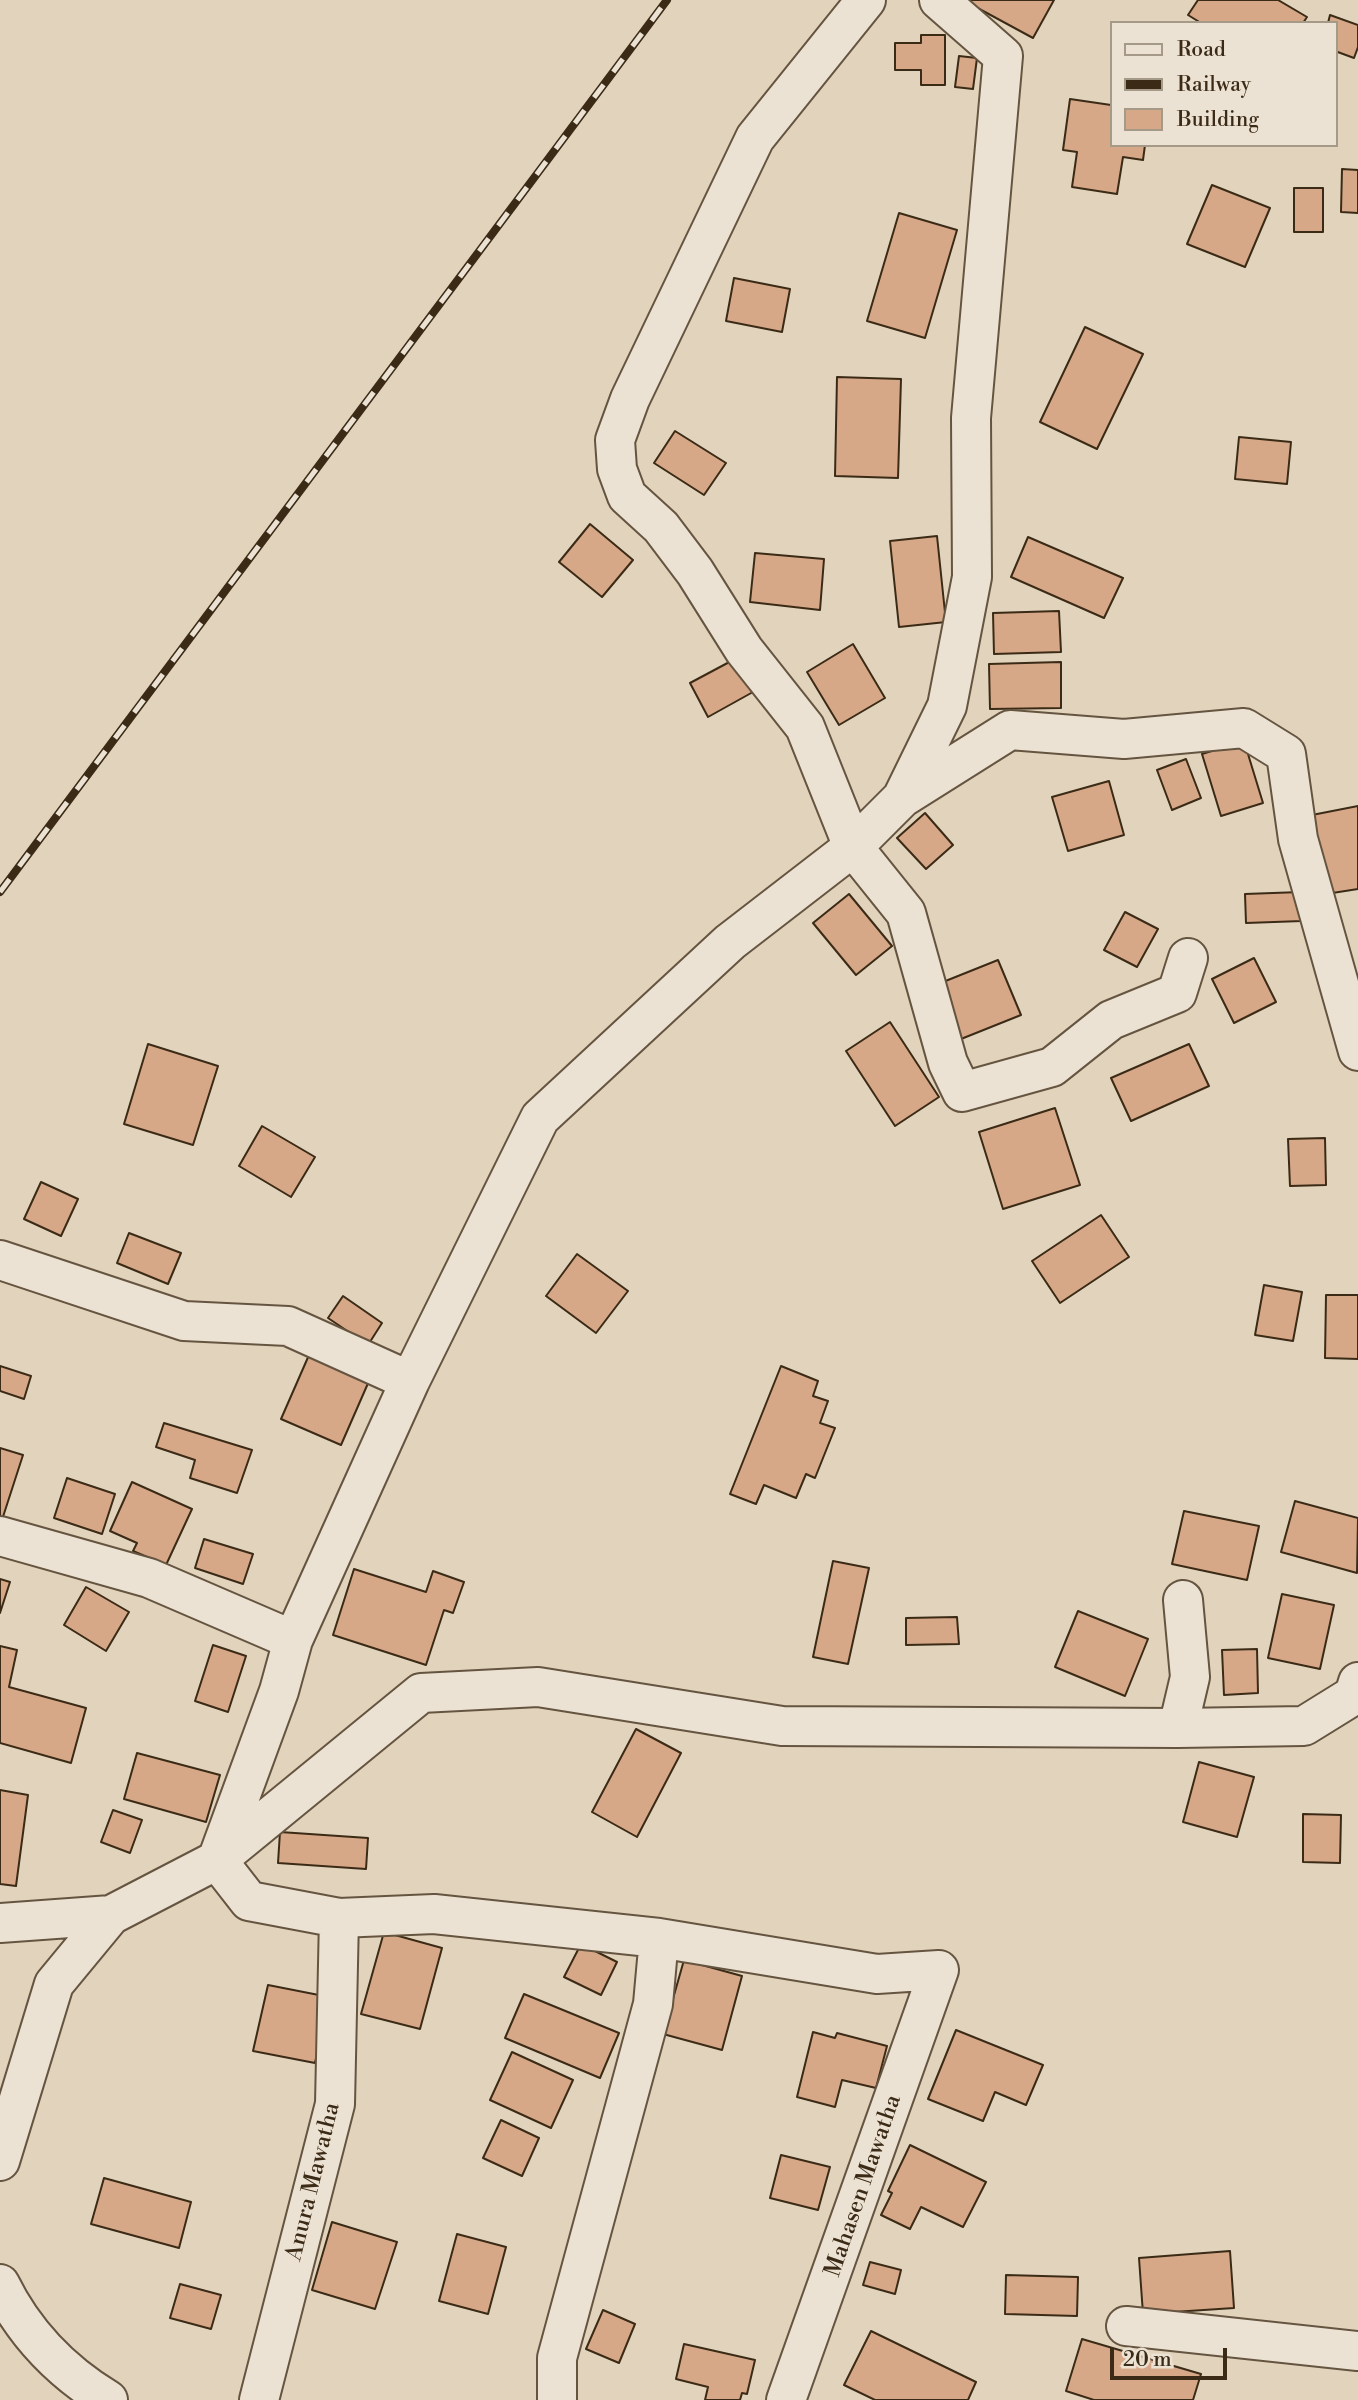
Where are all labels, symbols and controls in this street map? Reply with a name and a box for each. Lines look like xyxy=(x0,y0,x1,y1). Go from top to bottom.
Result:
legend xyxy=(1110,21,1337,147)
text: Road xyxy=(1177,37,1226,63)
text: Railway xyxy=(1177,72,1251,98)
text: Building xyxy=(1177,107,1259,133)
street label: Mahasen Mawatha xyxy=(820,2091,908,2281)
street label: Anura Mawatha xyxy=(281,2100,347,2264)
scale bar xyxy=(1113,2334,1230,2378)
text: 20 m xyxy=(1123,2347,1172,2373)

